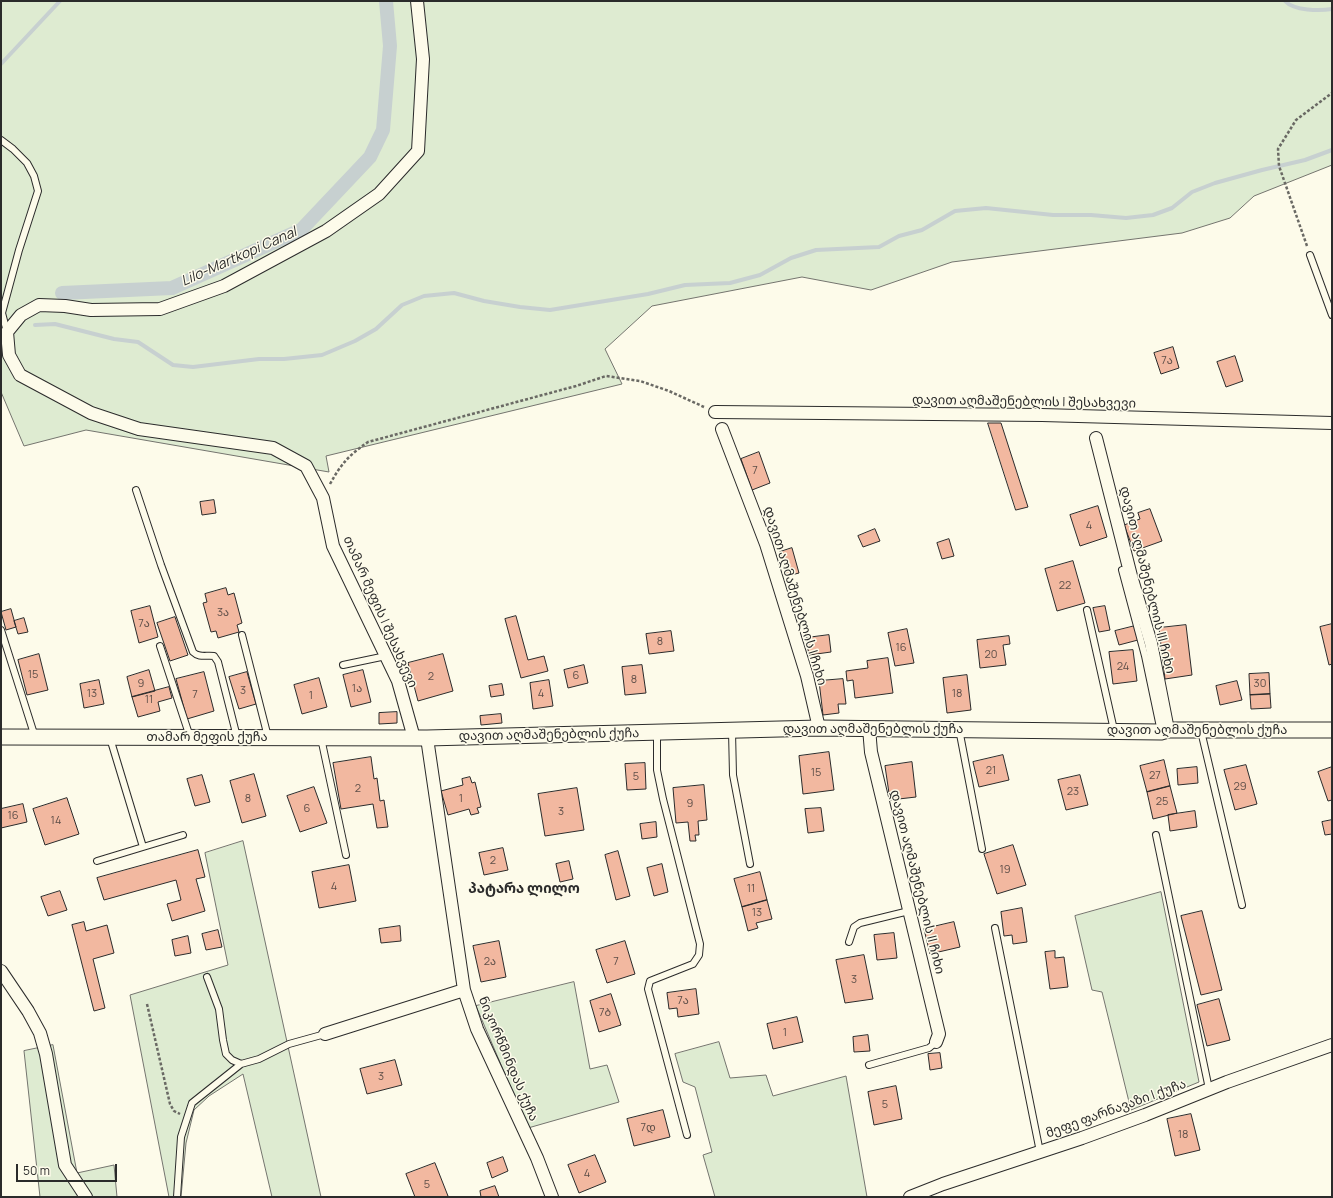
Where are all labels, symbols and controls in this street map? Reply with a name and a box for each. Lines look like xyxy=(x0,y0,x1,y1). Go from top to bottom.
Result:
water label: Lilo-Martkopi Canal xyxy=(179,224,299,290)
house number: 7ა xyxy=(1161,354,1173,368)
street label: დავით აღმაშენებლის I შესახვევი xyxy=(912,392,1136,412)
house number: 7 xyxy=(752,464,758,478)
street label: დავით აღმაშენებლის III ჩიხი xyxy=(1116,485,1178,675)
street label: დავით აღმაშენებლის I ჩიხი xyxy=(760,505,830,687)
house number: 4 xyxy=(1086,519,1092,533)
street label: თამარ მეფის I შესახვევი xyxy=(339,534,421,690)
house number: 22 xyxy=(1059,579,1071,593)
house number: 3ა xyxy=(217,606,229,620)
house number: 7ა xyxy=(138,617,150,631)
house number: 8 xyxy=(657,635,663,649)
house number: 16 xyxy=(895,641,907,655)
house number: 20 xyxy=(985,648,997,662)
house number: 24 xyxy=(1117,660,1129,674)
house number: 15 xyxy=(28,668,38,682)
house number: 6 xyxy=(573,669,579,683)
house number: 2 xyxy=(428,670,434,684)
house number: 8 xyxy=(631,673,637,687)
house number: 9 xyxy=(138,677,144,691)
house number: 30 xyxy=(1254,677,1266,691)
house number: 1ა xyxy=(352,682,362,696)
house number: 3 xyxy=(240,684,246,698)
house number: 13 xyxy=(87,687,97,701)
house number: 4 xyxy=(538,687,544,701)
house number: 18 xyxy=(952,687,962,701)
house number: 7 xyxy=(192,688,198,702)
house number: 1 xyxy=(309,689,313,703)
house number: 11 xyxy=(145,693,153,707)
street label: დავით აღმაშენებლის ქუჩა xyxy=(783,721,963,737)
street label: დავით აღმაშენებლის ქუჩა xyxy=(1107,722,1287,738)
street label: დავით აღმაშენებლის ქუჩა xyxy=(459,726,639,744)
street label: თამარ მეფის ქუჩა xyxy=(146,729,268,745)
house number: 21 xyxy=(986,764,996,778)
house number: 15 xyxy=(811,766,821,780)
house number: 27 xyxy=(1149,769,1161,783)
house number: 5 xyxy=(633,770,639,784)
house number: 29 xyxy=(1233,780,1247,794)
house number: 2 xyxy=(355,782,361,796)
house number: 23 xyxy=(1067,785,1079,799)
street label: დავით აღმაშენებლის II ჩიხი xyxy=(887,788,947,976)
house number: 8 xyxy=(245,792,251,806)
house number: 1 xyxy=(459,792,463,806)
house number: 25 xyxy=(1156,795,1168,809)
house number: 9 xyxy=(687,797,693,811)
house number: 6 xyxy=(304,802,310,816)
house number: 3 xyxy=(558,805,564,819)
house number: 16 xyxy=(7,809,19,823)
house number: 14 xyxy=(51,814,61,828)
house number: 2 xyxy=(490,854,496,868)
house number: 19 xyxy=(999,863,1011,877)
house number: 4 xyxy=(331,880,337,894)
district label: პატარა ლილო xyxy=(468,881,580,897)
house number: 11 xyxy=(747,882,755,896)
house number: 13 xyxy=(752,906,762,920)
house number: 2ა xyxy=(484,955,496,969)
house number: 7 xyxy=(613,955,619,969)
house number: 3 xyxy=(851,973,857,987)
street label: ნიკორწმინდას ქუჩა xyxy=(475,994,541,1124)
house number: 7ა xyxy=(677,994,689,1008)
house number: 7ბ xyxy=(599,1006,611,1020)
house number: 1 xyxy=(783,1026,787,1040)
house number: 3 xyxy=(378,1070,384,1084)
street label: მეფე ფარნავაზი I ქუჩა xyxy=(1044,1076,1188,1142)
house number: 5 xyxy=(882,1098,888,1112)
house number: 7დ xyxy=(640,1121,656,1135)
house number: 18 xyxy=(1178,1128,1188,1142)
scale bar xyxy=(18,1156,119,1182)
text: 50 m xyxy=(23,1162,50,1179)
house number: 4 xyxy=(584,1167,590,1181)
house number: 5 xyxy=(424,1178,430,1192)

